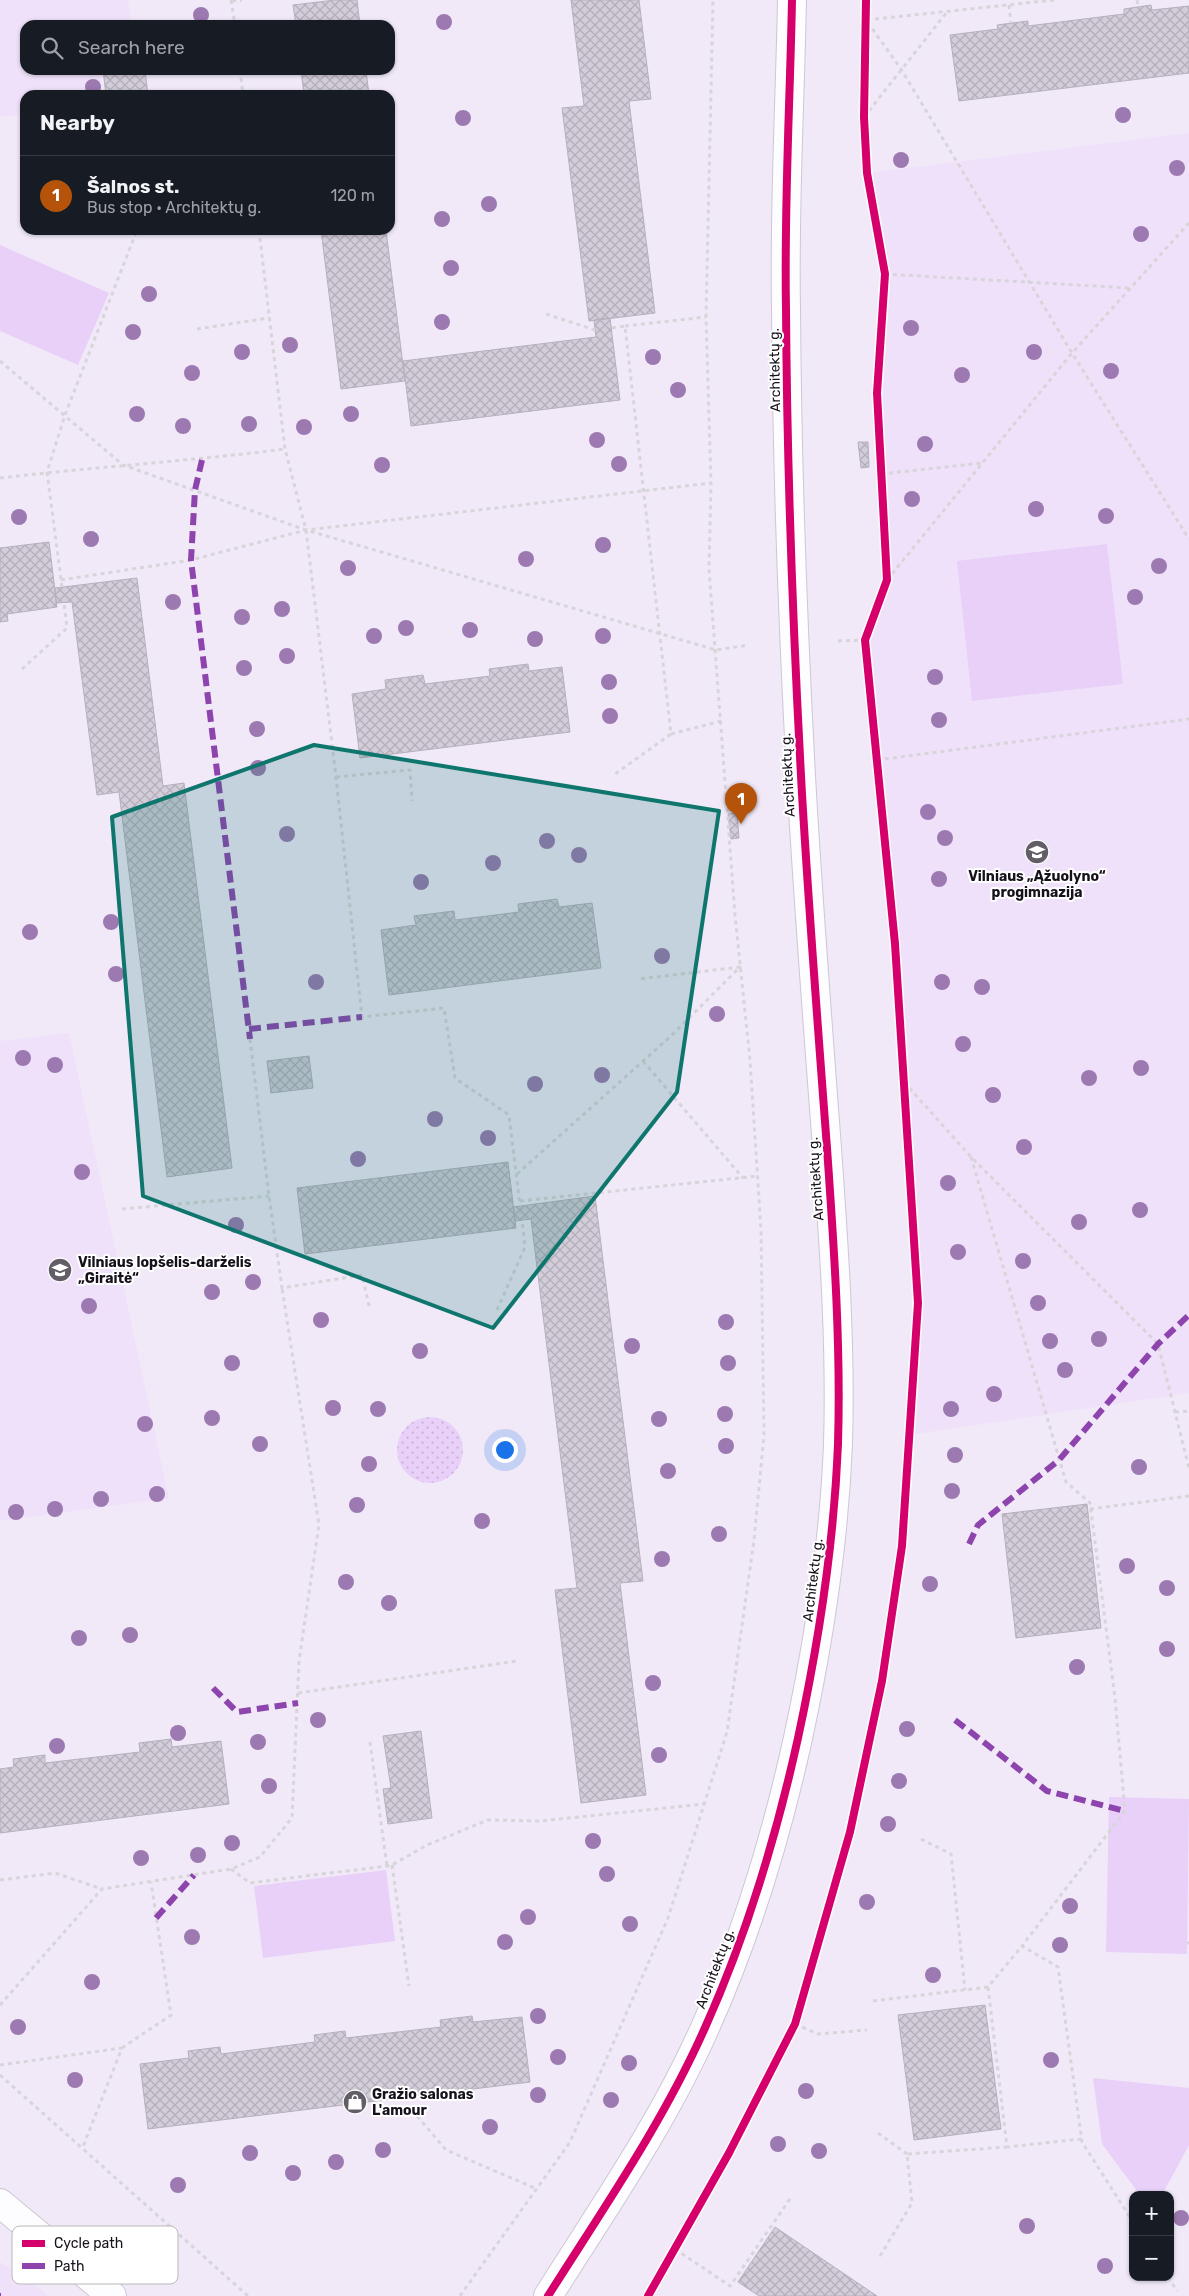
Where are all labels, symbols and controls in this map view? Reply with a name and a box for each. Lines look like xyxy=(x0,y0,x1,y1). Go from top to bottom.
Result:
search box xyxy=(20,20,395,75)
icon: search xyxy=(38,34,66,62)
text: Search here xyxy=(78,36,185,59)
text: Nearby xyxy=(40,110,115,135)
text: Šalnos st. xyxy=(87,175,179,198)
text: 1 xyxy=(52,186,60,205)
text: 120 m xyxy=(330,186,375,205)
text: Bus stop · Architektų g. xyxy=(87,198,261,217)
street label: Architektų g. xyxy=(766,328,784,412)
street label: Architektų g. xyxy=(777,733,799,817)
pin: 1 xyxy=(725,783,757,824)
school or university icon: Vilniaus „Ąžuolyno“ progimnazija xyxy=(1024,839,1050,865)
place label: Vilniaus „Ąžuolyno“ progimnazija xyxy=(968,868,1106,901)
street label: Architektų g. xyxy=(805,1137,827,1221)
place label: Vilniaus lopšelis-darželis „Giraitė“ xyxy=(78,1254,252,1287)
school or university icon: Vilniaus lopšelis-darželis „Giraitė“ xyxy=(47,1257,73,1283)
your location xyxy=(492,1437,518,1463)
street label: Architektų g. xyxy=(799,1537,827,1623)
street label: Architektų g. xyxy=(692,1927,738,2011)
place label: Gražio salonas L'amour xyxy=(372,2086,474,2119)
shop icon: Gražio salonas L'amour xyxy=(342,2089,368,2115)
map controls xyxy=(1129,2191,1174,2281)
button: + xyxy=(1129,2191,1174,2236)
legend xyxy=(12,2226,178,2284)
text: Cycle path xyxy=(54,2235,123,2252)
button: − xyxy=(1129,2236,1174,2281)
text: Path xyxy=(54,2258,85,2275)

